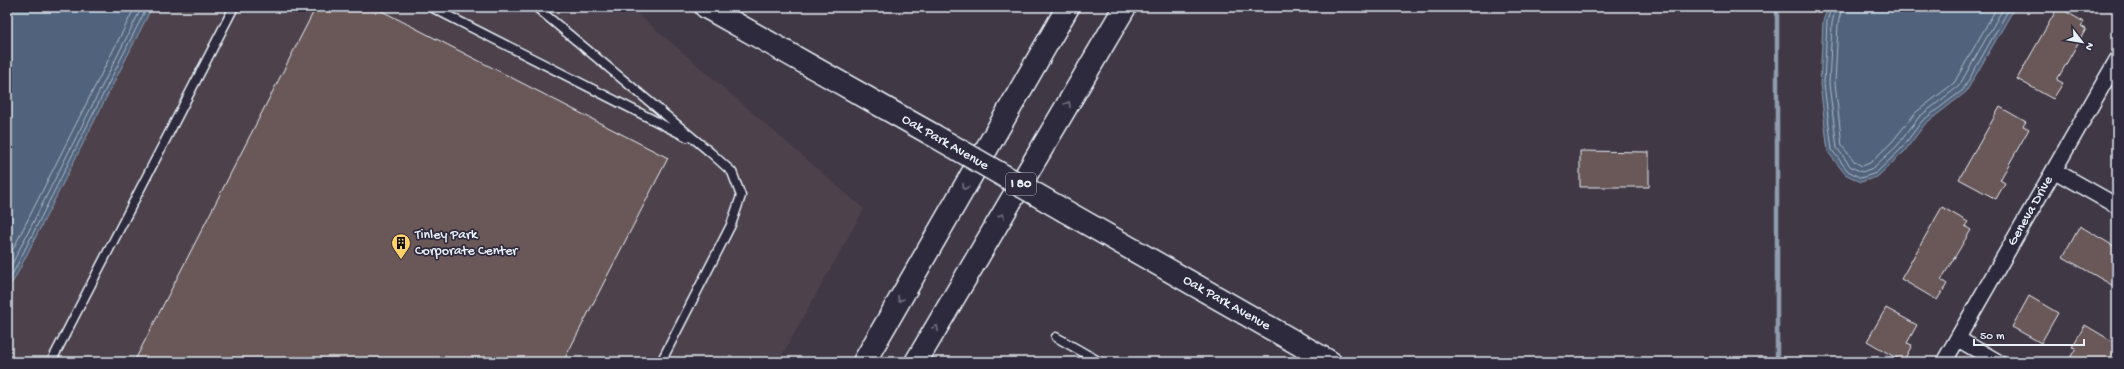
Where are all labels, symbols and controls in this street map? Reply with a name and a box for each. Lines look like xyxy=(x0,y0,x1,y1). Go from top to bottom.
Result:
north arrow xyxy=(2062,22,2102,62)
text: N xyxy=(2082,40,2096,52)
one-way arrow xyxy=(1063,101,1070,108)
street label: Oak Park Avenue xyxy=(898,111,992,175)
street label: Geneva Drive xyxy=(2004,172,2058,249)
road number: I 80 xyxy=(1006,173,1036,195)
one-way arrow xyxy=(963,182,970,190)
one-way arrow xyxy=(997,213,1004,220)
place label: Tinley Park Corporate Center xyxy=(414,227,518,260)
building icon: Tinley Park Corporate Center xyxy=(390,232,412,260)
street label: Oak Park Avenue xyxy=(1180,271,1274,335)
one-way arrow xyxy=(898,295,905,302)
scale bar xyxy=(1974,321,2084,347)
one-way arrow xyxy=(932,325,939,332)
text: 50 m xyxy=(1980,330,2005,344)

